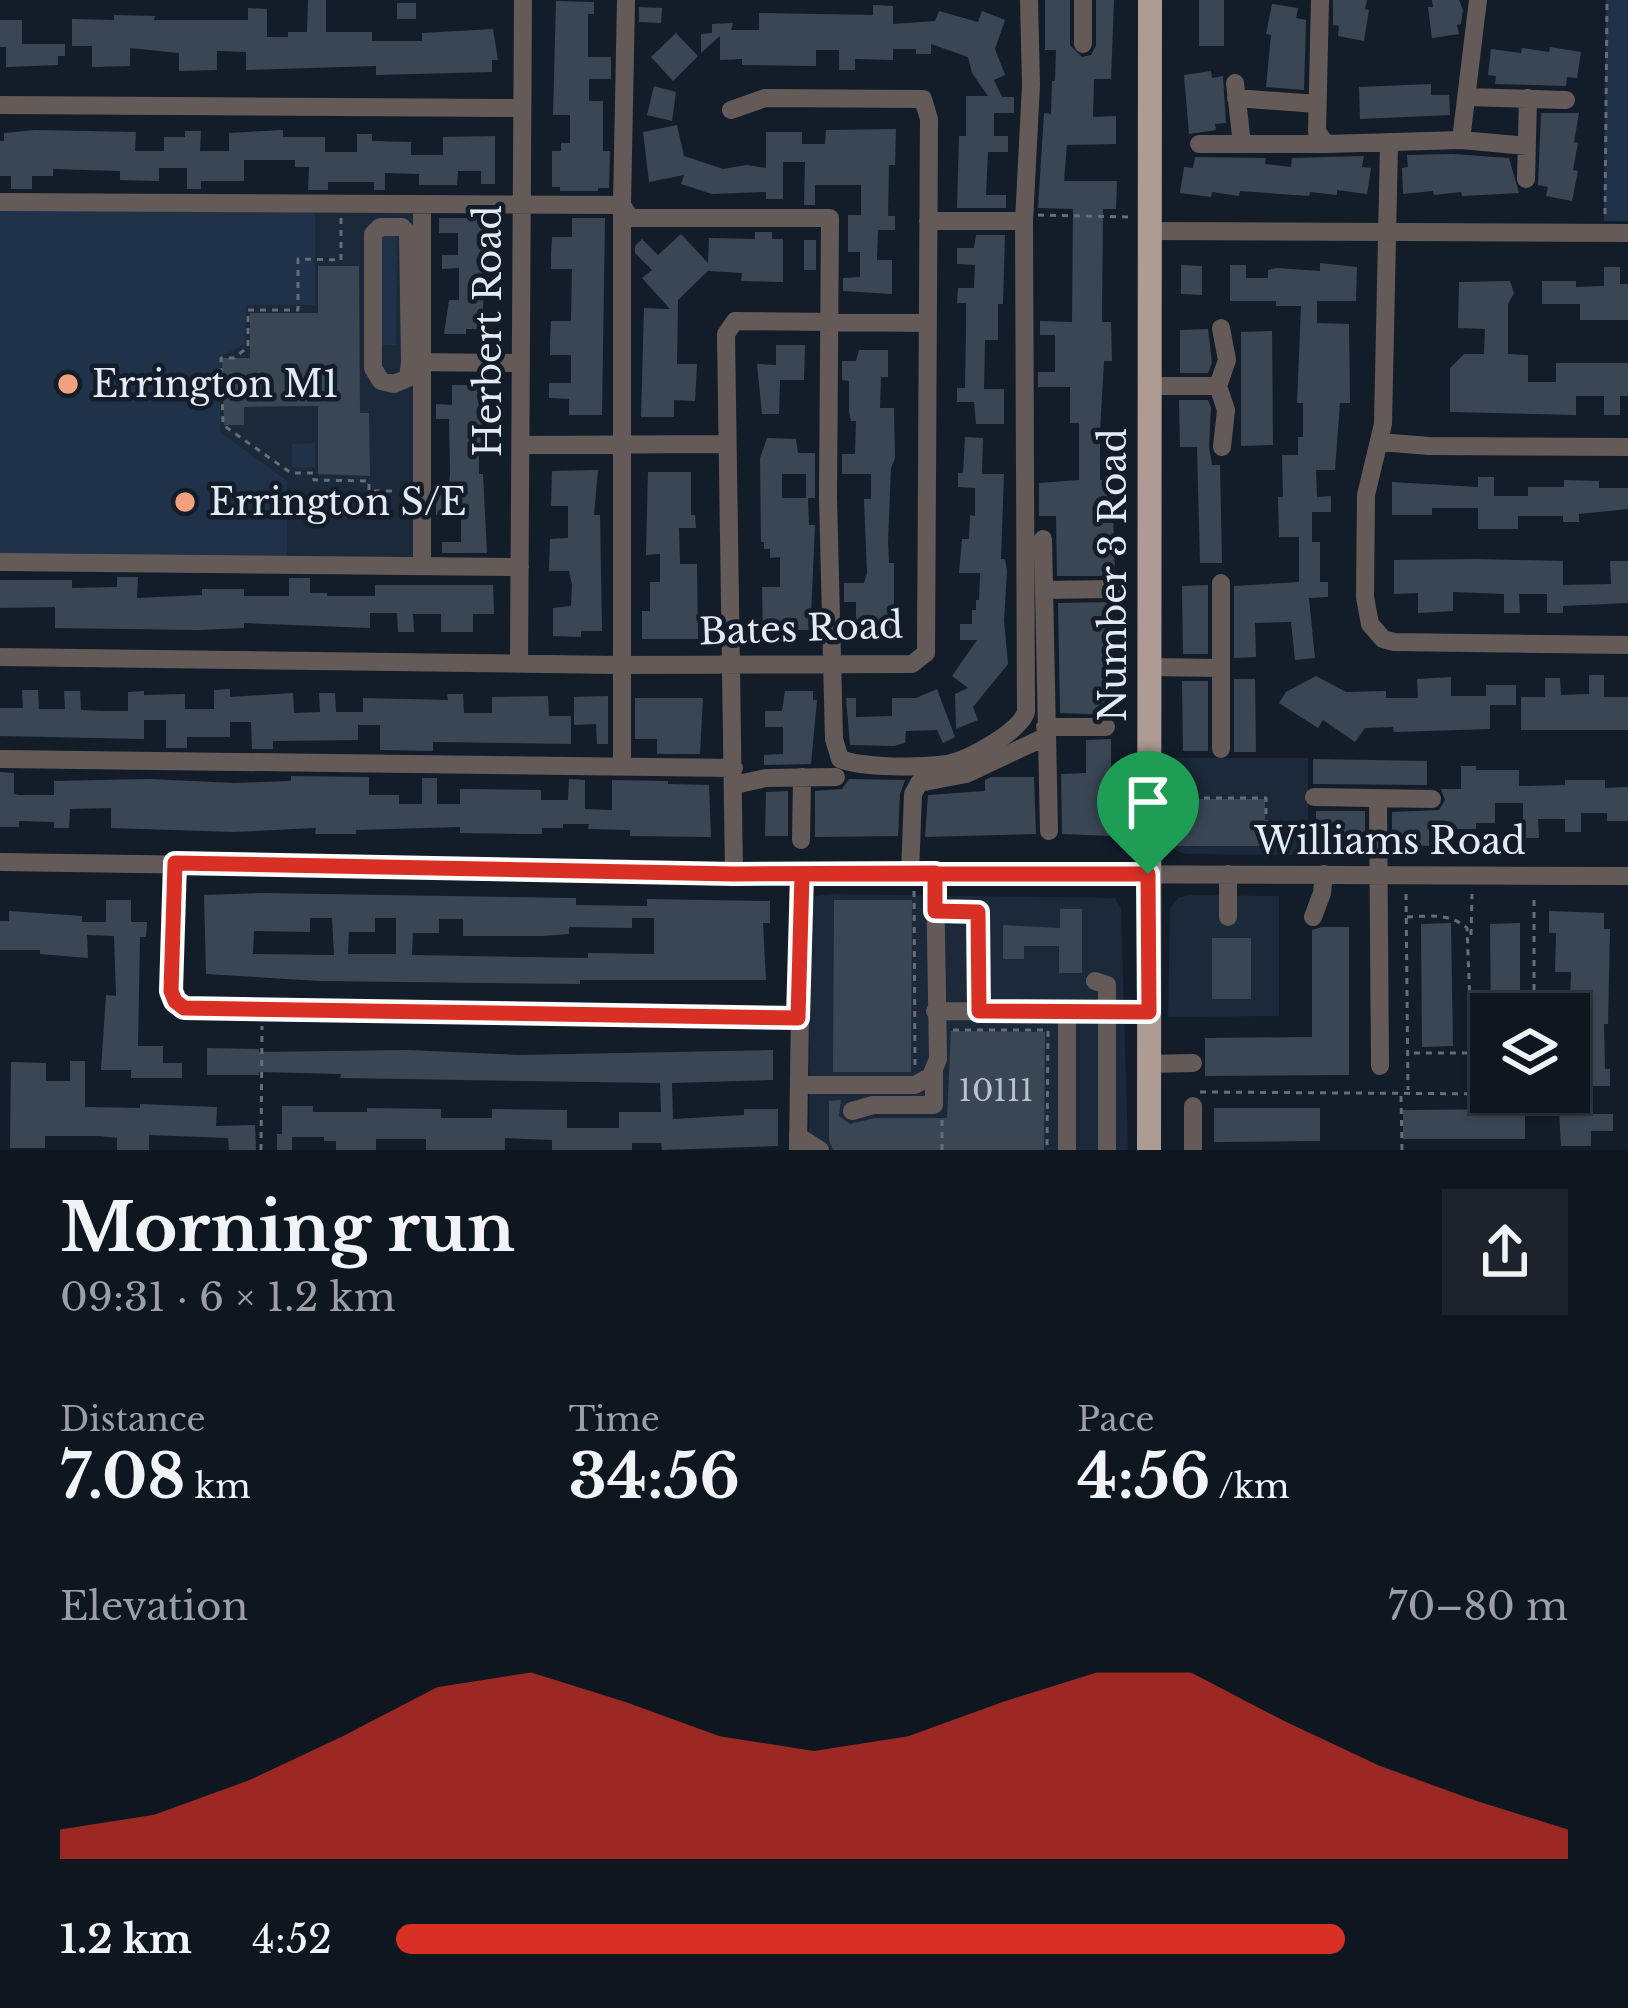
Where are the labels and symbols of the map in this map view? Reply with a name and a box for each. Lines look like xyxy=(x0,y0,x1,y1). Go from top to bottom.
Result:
street label: Herbert Road xyxy=(466,205,511,457)
place label: Errington M1 xyxy=(92,362,339,407)
marker: Errington M1 xyxy=(55,371,81,397)
street label: Number 3 Road xyxy=(1091,428,1136,722)
place label: Errington S/E xyxy=(209,480,466,525)
marker: Errington S/E xyxy=(172,489,198,515)
street label: Bates Road xyxy=(698,602,904,655)
pin xyxy=(1097,751,1199,874)
street label: Williams Road xyxy=(1253,819,1526,864)
house number: 10111 xyxy=(959,1072,1033,1109)

